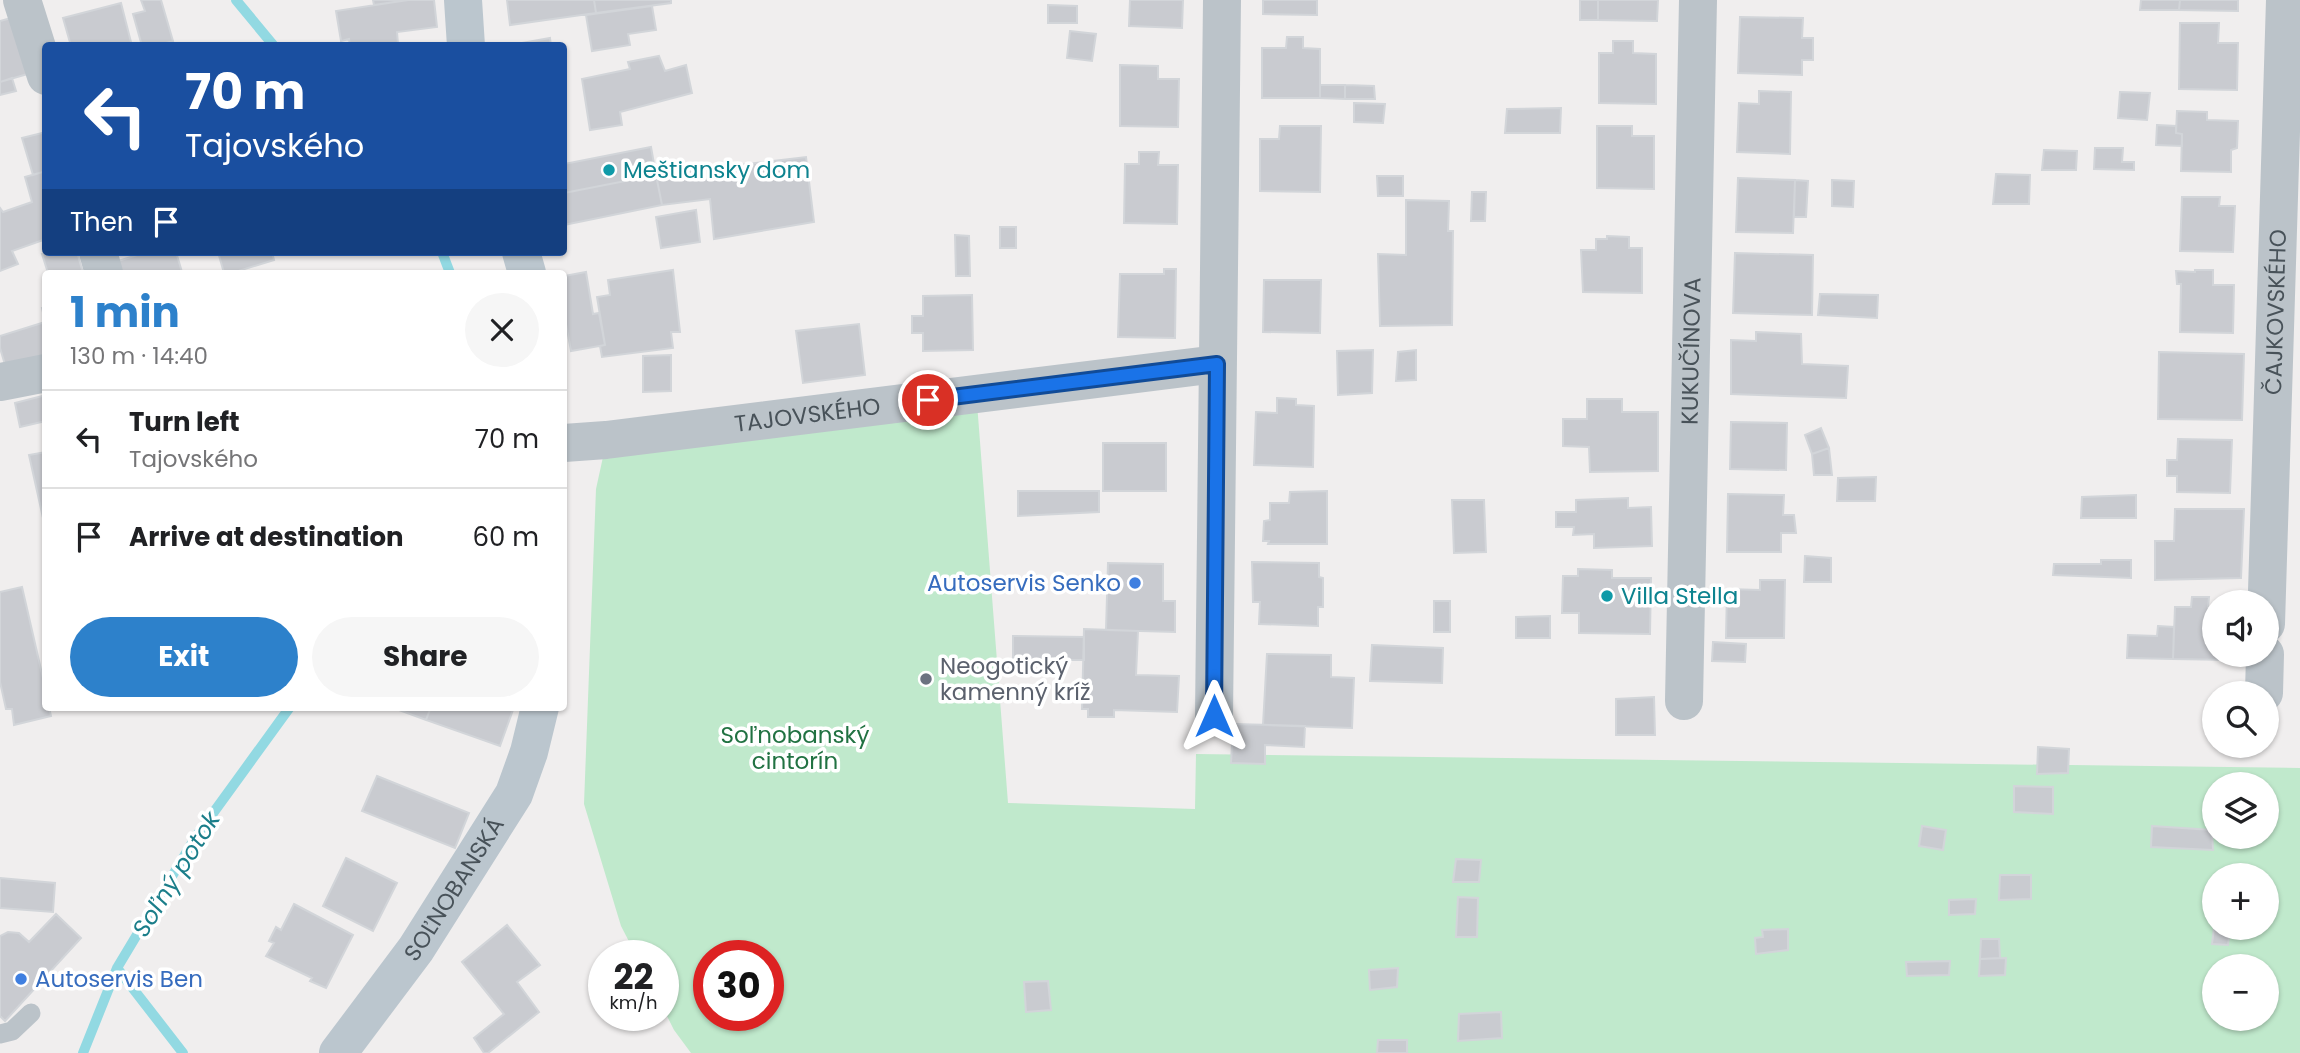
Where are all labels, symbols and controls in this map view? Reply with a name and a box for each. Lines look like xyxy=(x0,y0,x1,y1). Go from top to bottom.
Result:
text: 70 m xyxy=(185,58,305,126)
icon: left xyxy=(70,70,161,161)
text: Tajovského xyxy=(185,123,364,168)
place label: Meštiansky dom xyxy=(623,154,810,186)
marker: Meštiansky dom xyxy=(601,162,617,178)
icon: arrive xyxy=(147,203,185,241)
text: Then xyxy=(70,204,133,240)
street label: ČAJKOVSKÉHO xyxy=(2257,229,2294,396)
street label: KUKUČÍNOVA xyxy=(1674,277,1708,425)
text: 1 min xyxy=(70,283,180,342)
button: close xyxy=(465,293,539,367)
text: 130 m · 14:40 xyxy=(70,340,208,372)
pin xyxy=(898,370,958,430)
icon: arrive xyxy=(909,381,947,419)
street label: TAJOVSKÉHO xyxy=(732,390,882,440)
text: Turn left xyxy=(129,404,240,440)
icon: left xyxy=(70,420,108,458)
text: 70 m xyxy=(475,421,539,457)
text: Tajovského xyxy=(129,443,258,475)
icon: arrive xyxy=(70,518,108,556)
text: Arrive at destination xyxy=(129,519,404,555)
text: 60 m xyxy=(472,519,539,555)
place label: Autoservis Senko xyxy=(927,567,1121,599)
marker: Autoservis Senko xyxy=(1127,575,1143,591)
place label: Villa Stella xyxy=(1621,580,1738,612)
marker: Villa Stella xyxy=(1599,588,1615,604)
map controls xyxy=(2202,590,2279,1031)
button: sound xyxy=(2202,590,2279,667)
button: Exit xyxy=(70,617,298,697)
button: Share xyxy=(312,617,539,697)
place label: Neogotický kamenný kríž xyxy=(940,650,1090,708)
marker: Neogotický kamenný kríž xyxy=(918,671,934,687)
position arrow xyxy=(1177,679,1251,753)
button: search xyxy=(2202,681,2279,758)
park label: Soľnobanský cintorín xyxy=(721,719,869,777)
button: layers xyxy=(2202,772,2279,849)
water label: Soľný potok xyxy=(124,804,229,943)
street label: SOĽNOBANSKÁ xyxy=(396,811,511,968)
button: + xyxy=(2202,863,2279,940)
speed limit sign: 30 xyxy=(693,940,784,1031)
text: 22 xyxy=(614,952,653,1001)
button: − xyxy=(2202,954,2279,1031)
place label: Autoservis Ben xyxy=(35,963,203,995)
marker: Autoservis Ben xyxy=(13,971,29,987)
text: km/h xyxy=(610,990,657,1015)

